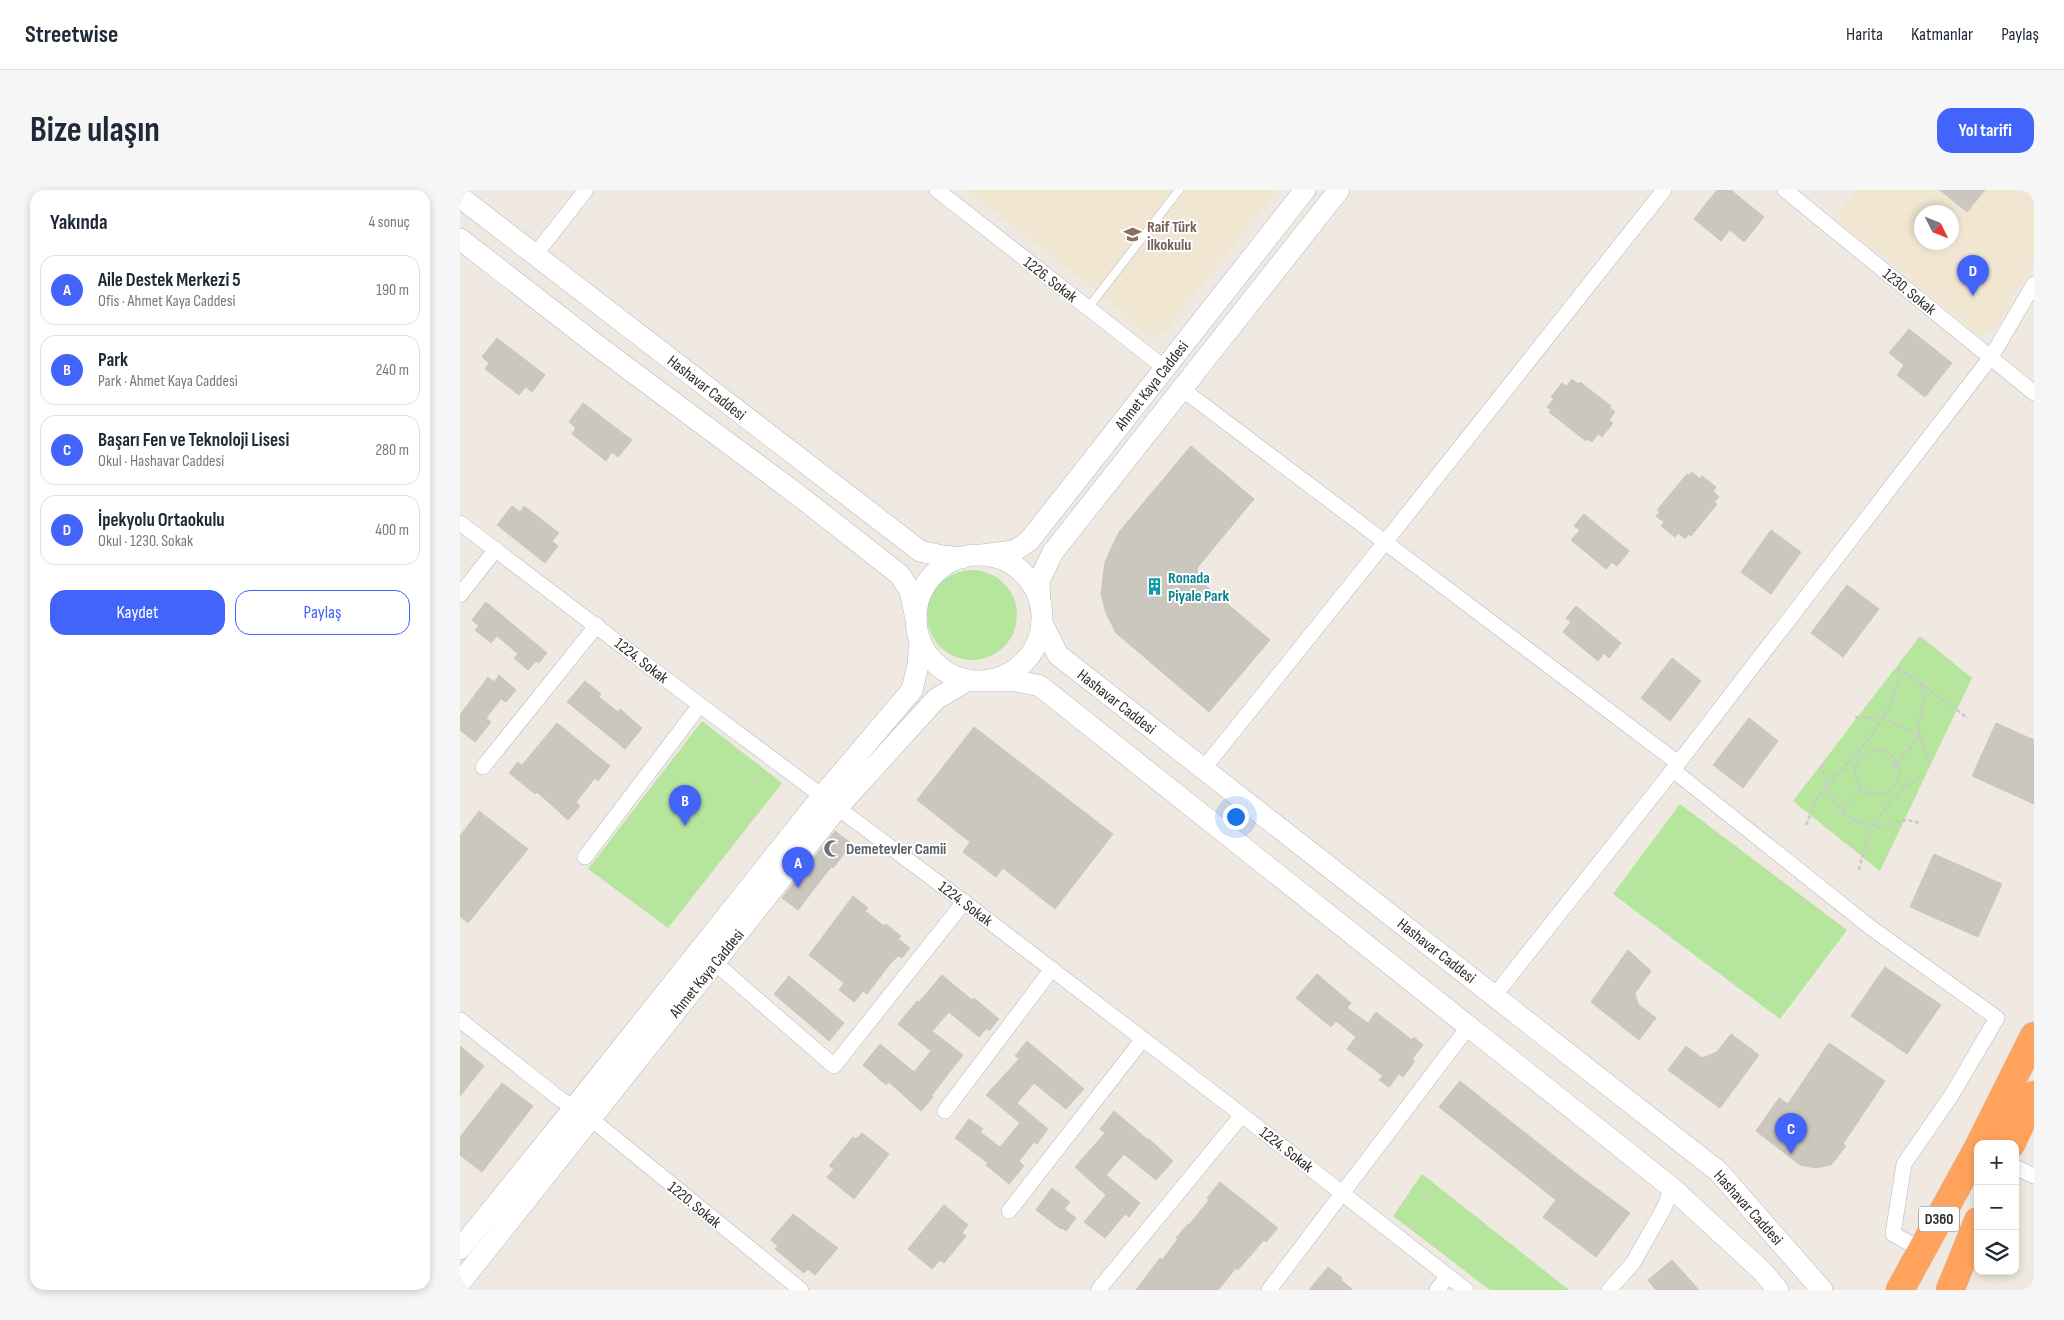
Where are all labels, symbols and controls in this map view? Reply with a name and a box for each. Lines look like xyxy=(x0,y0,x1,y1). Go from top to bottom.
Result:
text: Streetwise xyxy=(25,20,118,49)
text: Harita xyxy=(1846,24,1883,45)
text: Katmanlar xyxy=(1911,24,1973,45)
text: Paylaş xyxy=(2001,24,2039,45)
button: Yol tarifi xyxy=(1937,108,2034,153)
text: Bize ulaşın xyxy=(30,109,160,152)
north arrow xyxy=(1914,205,1959,250)
text: Yakında xyxy=(50,210,107,235)
text: 4 sonuç xyxy=(368,213,410,232)
place label: Raif Türk İlkokulu xyxy=(1147,218,1197,255)
school or university icon: Raif Türk İlkokulu xyxy=(1123,225,1143,245)
street label: 1226. Sokak xyxy=(1019,253,1081,307)
pin: D xyxy=(1957,255,1989,296)
street label: 1230. Sokak xyxy=(1879,265,1940,319)
text: Aile Destek Merkezi 5 xyxy=(98,269,241,292)
text: A xyxy=(63,281,71,300)
text: 190 m xyxy=(376,281,409,300)
text: Ofis · Ahmet Kaya Caddesi xyxy=(98,292,235,311)
street label: Ahmet Kaya Caddesi xyxy=(1111,338,1193,435)
text: Park xyxy=(98,349,128,372)
street label: Hashavar Caddesi xyxy=(663,352,749,425)
text: B xyxy=(63,361,71,380)
text: 240 m xyxy=(376,361,409,380)
text: Park · Ahmet Kaya Caddesi xyxy=(98,372,238,391)
text: Başarı Fen ve Teknoloji Lisesi xyxy=(98,429,289,452)
text: C xyxy=(63,441,71,460)
text: 280 m xyxy=(375,441,409,460)
text: Okul · Hashavar Caddesi xyxy=(98,452,224,471)
text: İpekyolu Ortaokulu xyxy=(98,509,225,532)
text: D xyxy=(63,521,71,540)
text: 400 m xyxy=(375,521,409,540)
text: Okul · 1230. Sokak xyxy=(98,532,193,551)
place label: Ronada Piyale Park xyxy=(1168,569,1230,606)
building icon: Ronada Piyale Park xyxy=(1144,576,1164,596)
button: Kaydet xyxy=(50,590,225,635)
button: Paylaş xyxy=(235,590,410,635)
street label: 1224. Sokak xyxy=(610,634,672,688)
street label: Hashavar Caddesi xyxy=(1073,666,1159,739)
pin: B xyxy=(669,785,701,826)
your location xyxy=(1223,804,1249,830)
mosque icon: Demetevler Camii xyxy=(822,838,842,858)
place label: Demetevler Camii xyxy=(846,840,946,859)
pin: A xyxy=(782,847,814,888)
street label: 1224. Sokak xyxy=(934,878,996,931)
street label: Hashavar Caddesi xyxy=(1393,915,1479,988)
street label: Ahmet Kaya Caddesi xyxy=(665,926,749,1023)
pin: C xyxy=(1775,1113,1807,1154)
street label: 1224. Sokak xyxy=(1255,1123,1317,1177)
map controls xyxy=(1974,1140,2019,1275)
button: + xyxy=(1974,1140,2019,1185)
street label: Hashavar Caddesi xyxy=(1709,1167,1787,1249)
street label: 1220. Sokak xyxy=(664,1178,725,1232)
button: − xyxy=(1974,1185,2019,1230)
road number: D360 xyxy=(1919,1206,1959,1232)
button: layers xyxy=(1974,1230,2019,1275)

